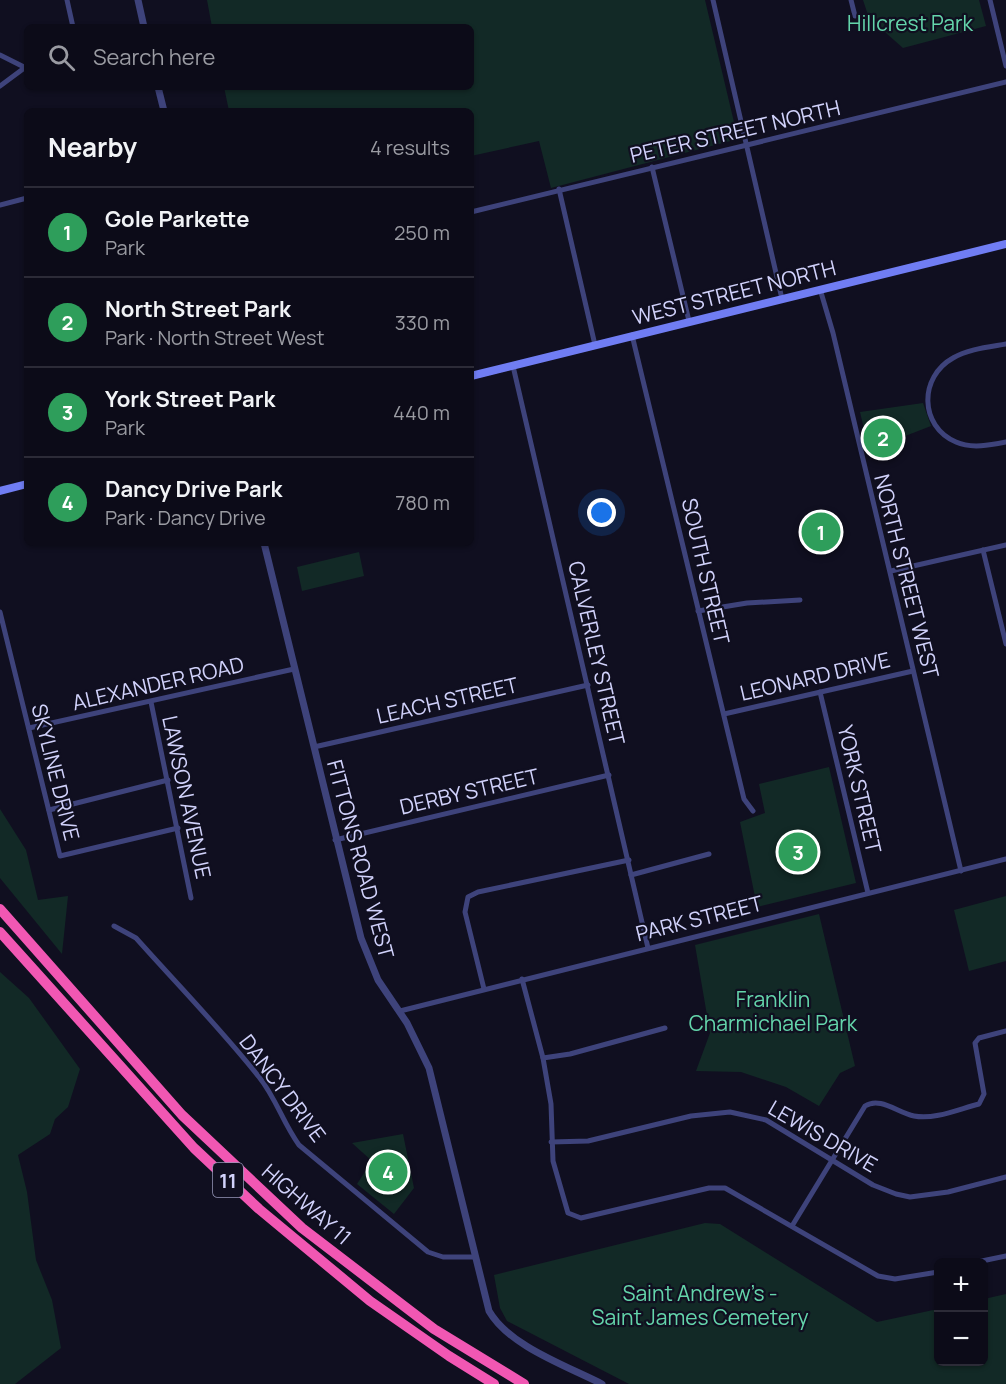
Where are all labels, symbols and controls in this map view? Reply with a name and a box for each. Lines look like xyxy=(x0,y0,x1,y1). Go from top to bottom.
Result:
park label: Hillcrest Park xyxy=(847,9,973,37)
search box xyxy=(24,24,474,90)
icon: search xyxy=(45,41,78,74)
text: Search here xyxy=(93,42,215,72)
street label: PETER STREET NORTH xyxy=(627,93,843,169)
text: Nearby xyxy=(48,129,137,165)
text: 4 results xyxy=(370,134,450,161)
text: Gole Parkette xyxy=(105,204,250,234)
text: 1 xyxy=(63,219,72,246)
text: 250 m xyxy=(394,219,450,246)
text: Park xyxy=(105,234,145,261)
street label: WEST STREET NORTH xyxy=(629,253,839,331)
text: North Street Park xyxy=(105,294,291,324)
text: 2 xyxy=(62,309,73,336)
text: 330 m xyxy=(395,309,450,336)
text: Park · North Street West xyxy=(105,324,324,351)
text: York Street Park xyxy=(105,384,275,414)
text: 3 xyxy=(62,399,73,426)
text: 440 m xyxy=(393,399,450,426)
text: Park xyxy=(105,414,145,441)
pin: 2 xyxy=(864,416,902,460)
street label: NORTH STREET WEST xyxy=(868,471,946,681)
text: Dancy Drive Park xyxy=(105,474,282,504)
text: 4 xyxy=(61,489,74,516)
text: 780 m xyxy=(395,489,450,516)
street label: SOUTH STREET xyxy=(676,495,737,647)
your location xyxy=(587,498,616,527)
text: Park · Dancy Drive xyxy=(105,504,266,531)
pin: 1 xyxy=(802,510,840,554)
street label: CALVERLEY STREET xyxy=(562,558,632,748)
street label: LEONARD DRIVE xyxy=(737,645,893,707)
street label: ALEXANDER ROAD xyxy=(69,650,247,716)
street label: LEACH STREET xyxy=(374,670,521,730)
street label: SKYLINE DRIVE xyxy=(25,701,87,843)
street label: LAWSON AVENUE xyxy=(156,713,218,881)
street label: YORK STREET xyxy=(832,722,888,856)
street label: FITTONS ROAD WEST xyxy=(321,757,401,962)
street label: DERBY STREET xyxy=(397,761,542,821)
pin: 3 xyxy=(778,830,818,874)
street label: PARK STREET xyxy=(633,889,766,947)
park label: Franklin Charmichael Park xyxy=(689,985,858,1037)
street label: DANCY DRIVE xyxy=(233,1029,333,1147)
street label: LEWIS DRIVE xyxy=(763,1094,883,1178)
pin: 4 xyxy=(368,1150,408,1194)
street label: HIGHWAY 11 xyxy=(256,1157,358,1251)
road number: 11 xyxy=(213,1163,243,1197)
map controls xyxy=(934,1258,988,1366)
button: + xyxy=(934,1258,988,1312)
park label: Saint Andrew's - Saint James Cemetery xyxy=(591,1279,809,1331)
button: − xyxy=(934,1312,988,1366)

